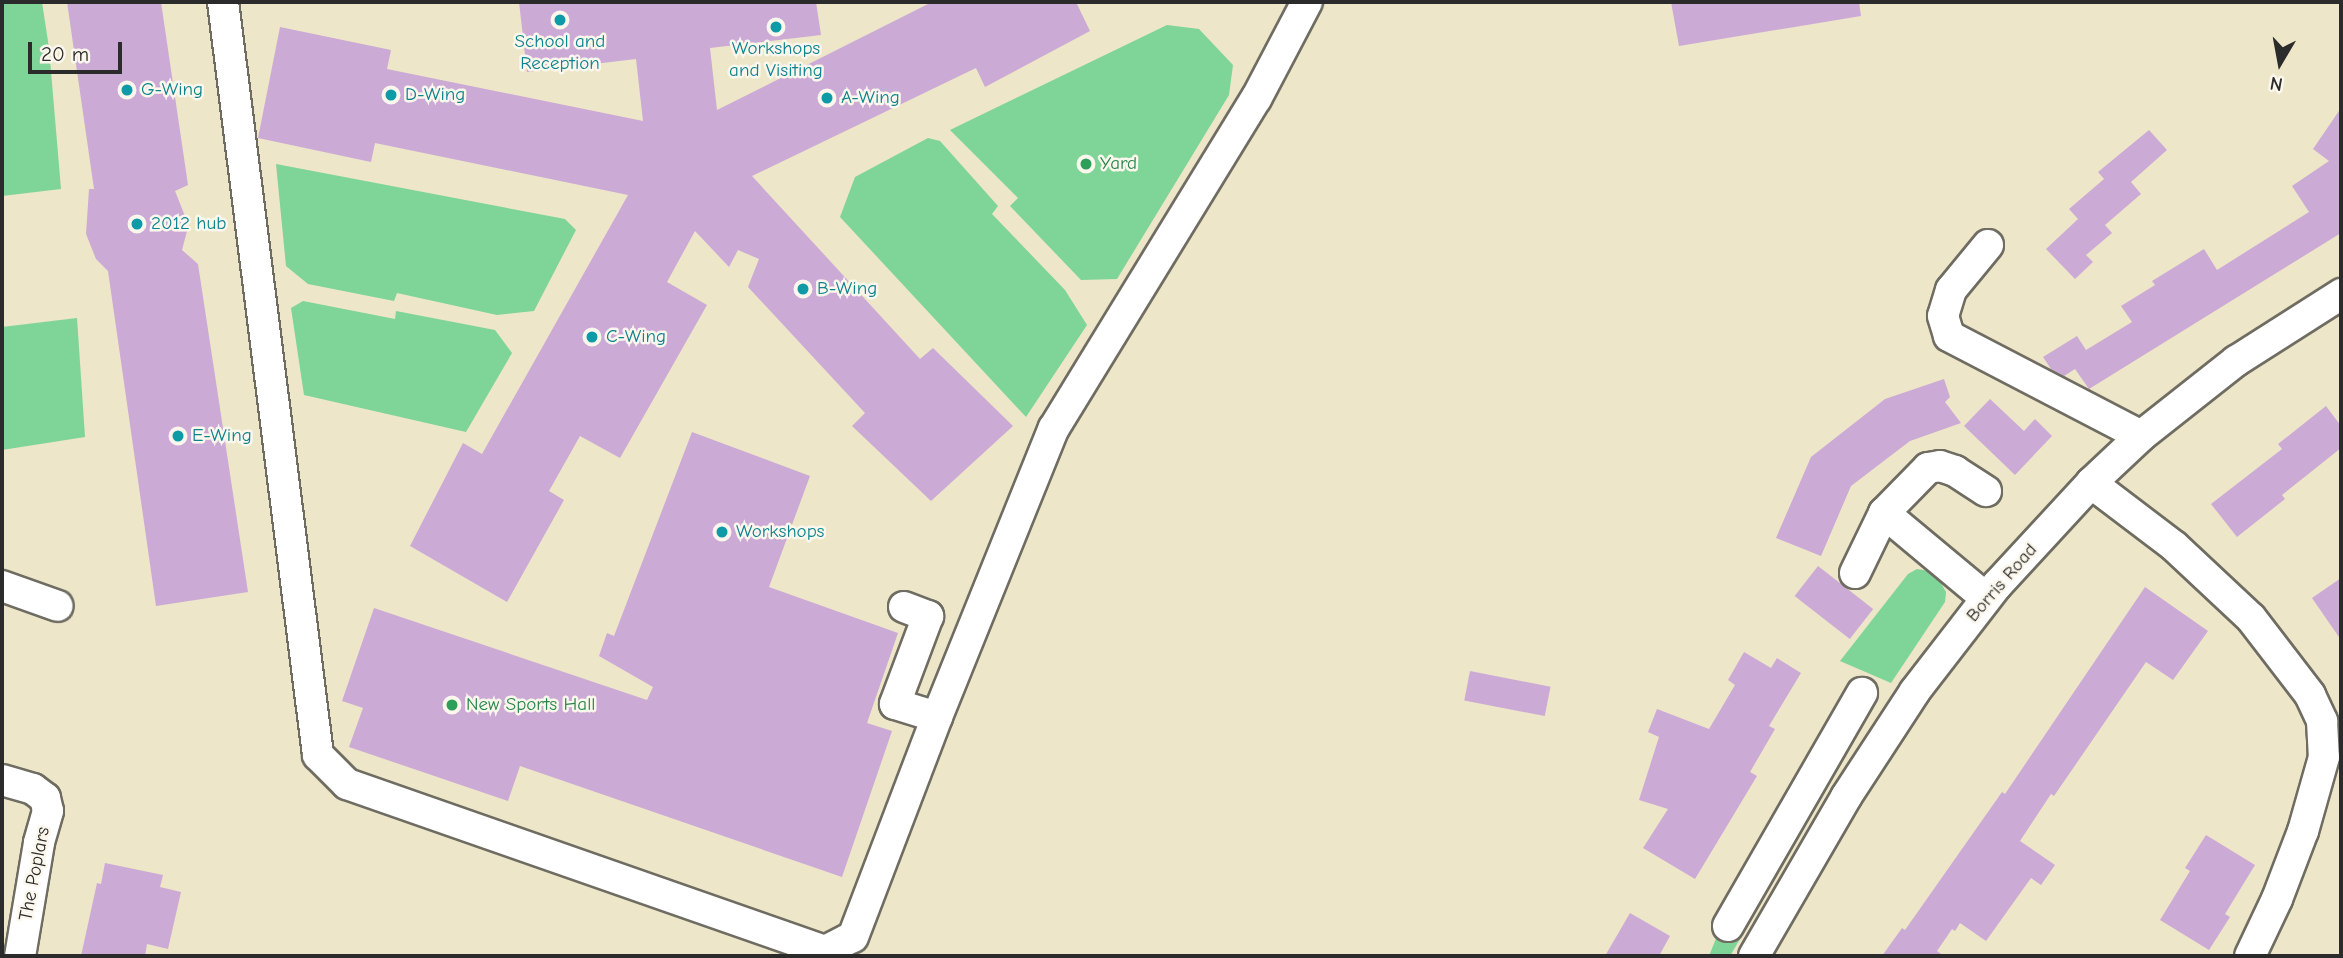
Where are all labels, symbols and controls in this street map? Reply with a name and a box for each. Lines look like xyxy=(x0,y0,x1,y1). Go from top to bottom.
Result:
marker: School and Reception xyxy=(552,12,568,28)
marker: Workshops and Visiting xyxy=(768,19,784,35)
scale bar xyxy=(32,28,126,72)
north arrow xyxy=(2245,28,2315,98)
place label: School and Reception xyxy=(515,31,605,75)
place label: Workshops and Visiting xyxy=(729,38,823,82)
text: 20 m xyxy=(41,42,89,66)
text: N xyxy=(2268,72,2284,96)
place label: G-Wing xyxy=(141,79,203,101)
marker: G-Wing xyxy=(119,82,135,98)
place label: D-Wing xyxy=(405,84,465,106)
marker: D-Wing xyxy=(383,87,399,103)
place label: A-Wing xyxy=(841,87,900,109)
marker: A-Wing xyxy=(819,90,835,106)
place label: Yard xyxy=(1100,153,1137,175)
marker: Yard xyxy=(1078,156,1094,172)
place label: 2012 hub xyxy=(151,213,226,235)
marker: 2012 hub xyxy=(129,216,145,232)
place label: B-Wing xyxy=(817,278,877,300)
marker: B-Wing xyxy=(795,281,811,297)
place label: C-Wing xyxy=(606,326,666,348)
marker: C-Wing xyxy=(584,329,600,345)
place label: E-Wing xyxy=(192,425,252,447)
marker: E-Wing xyxy=(170,428,186,444)
place label: Workshops xyxy=(736,521,825,543)
marker: Workshops xyxy=(714,524,730,540)
street label: Borris Road xyxy=(1962,539,2042,627)
place label: New Sports Hall xyxy=(466,694,595,716)
marker: New Sports Hall xyxy=(444,697,460,713)
street label: The Poplars xyxy=(15,825,55,923)

